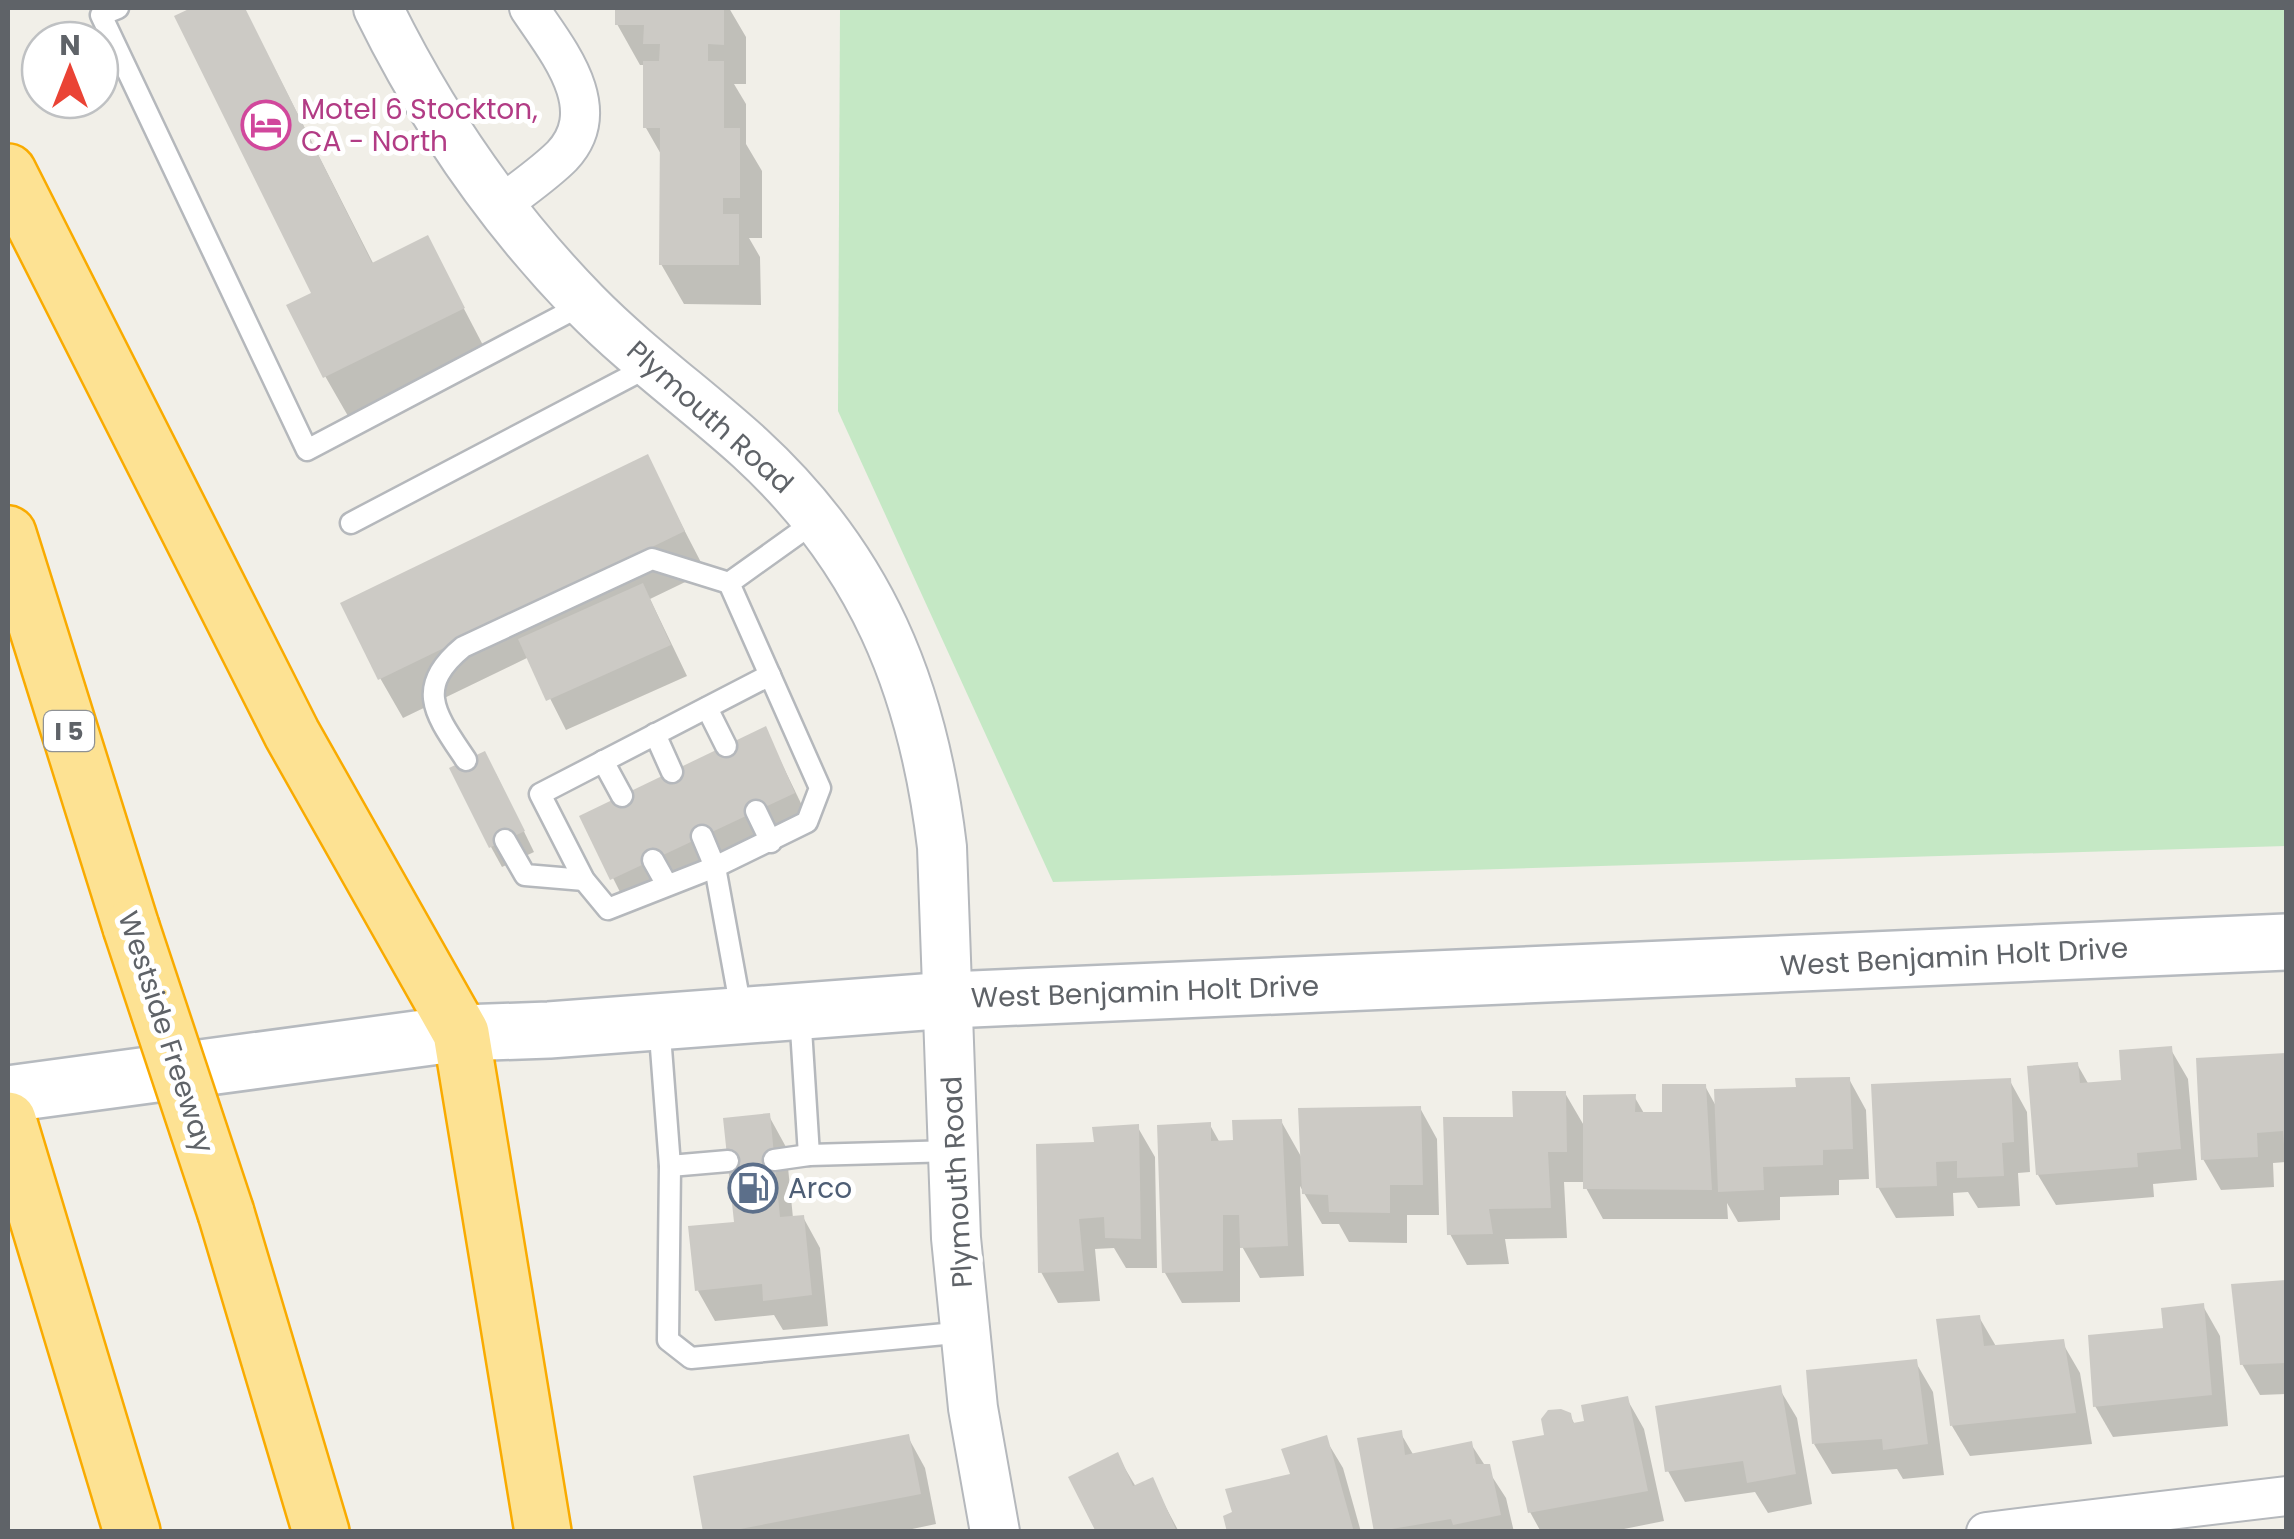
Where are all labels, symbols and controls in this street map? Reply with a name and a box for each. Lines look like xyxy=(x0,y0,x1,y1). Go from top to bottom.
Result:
north arrow xyxy=(20,20,120,120)
text: N xyxy=(59,26,81,65)
place label: Motel 6 Stockton, CA - North xyxy=(301,90,538,161)
hotel icon: Motel 6 Stockton, CA - North xyxy=(240,99,292,151)
street label: Plymouth Road xyxy=(618,332,802,502)
road number: I 5 xyxy=(44,711,94,751)
street label: Westside Freeway xyxy=(109,906,224,1158)
street label: West Benjamin Holt Drive xyxy=(1779,928,2129,986)
street label: West Benjamin Holt Drive xyxy=(970,966,1320,1018)
street label: Plymouth Road xyxy=(932,1075,982,1289)
fuel station icon: Arco xyxy=(727,1162,779,1214)
place label: Arco xyxy=(788,1169,852,1208)

